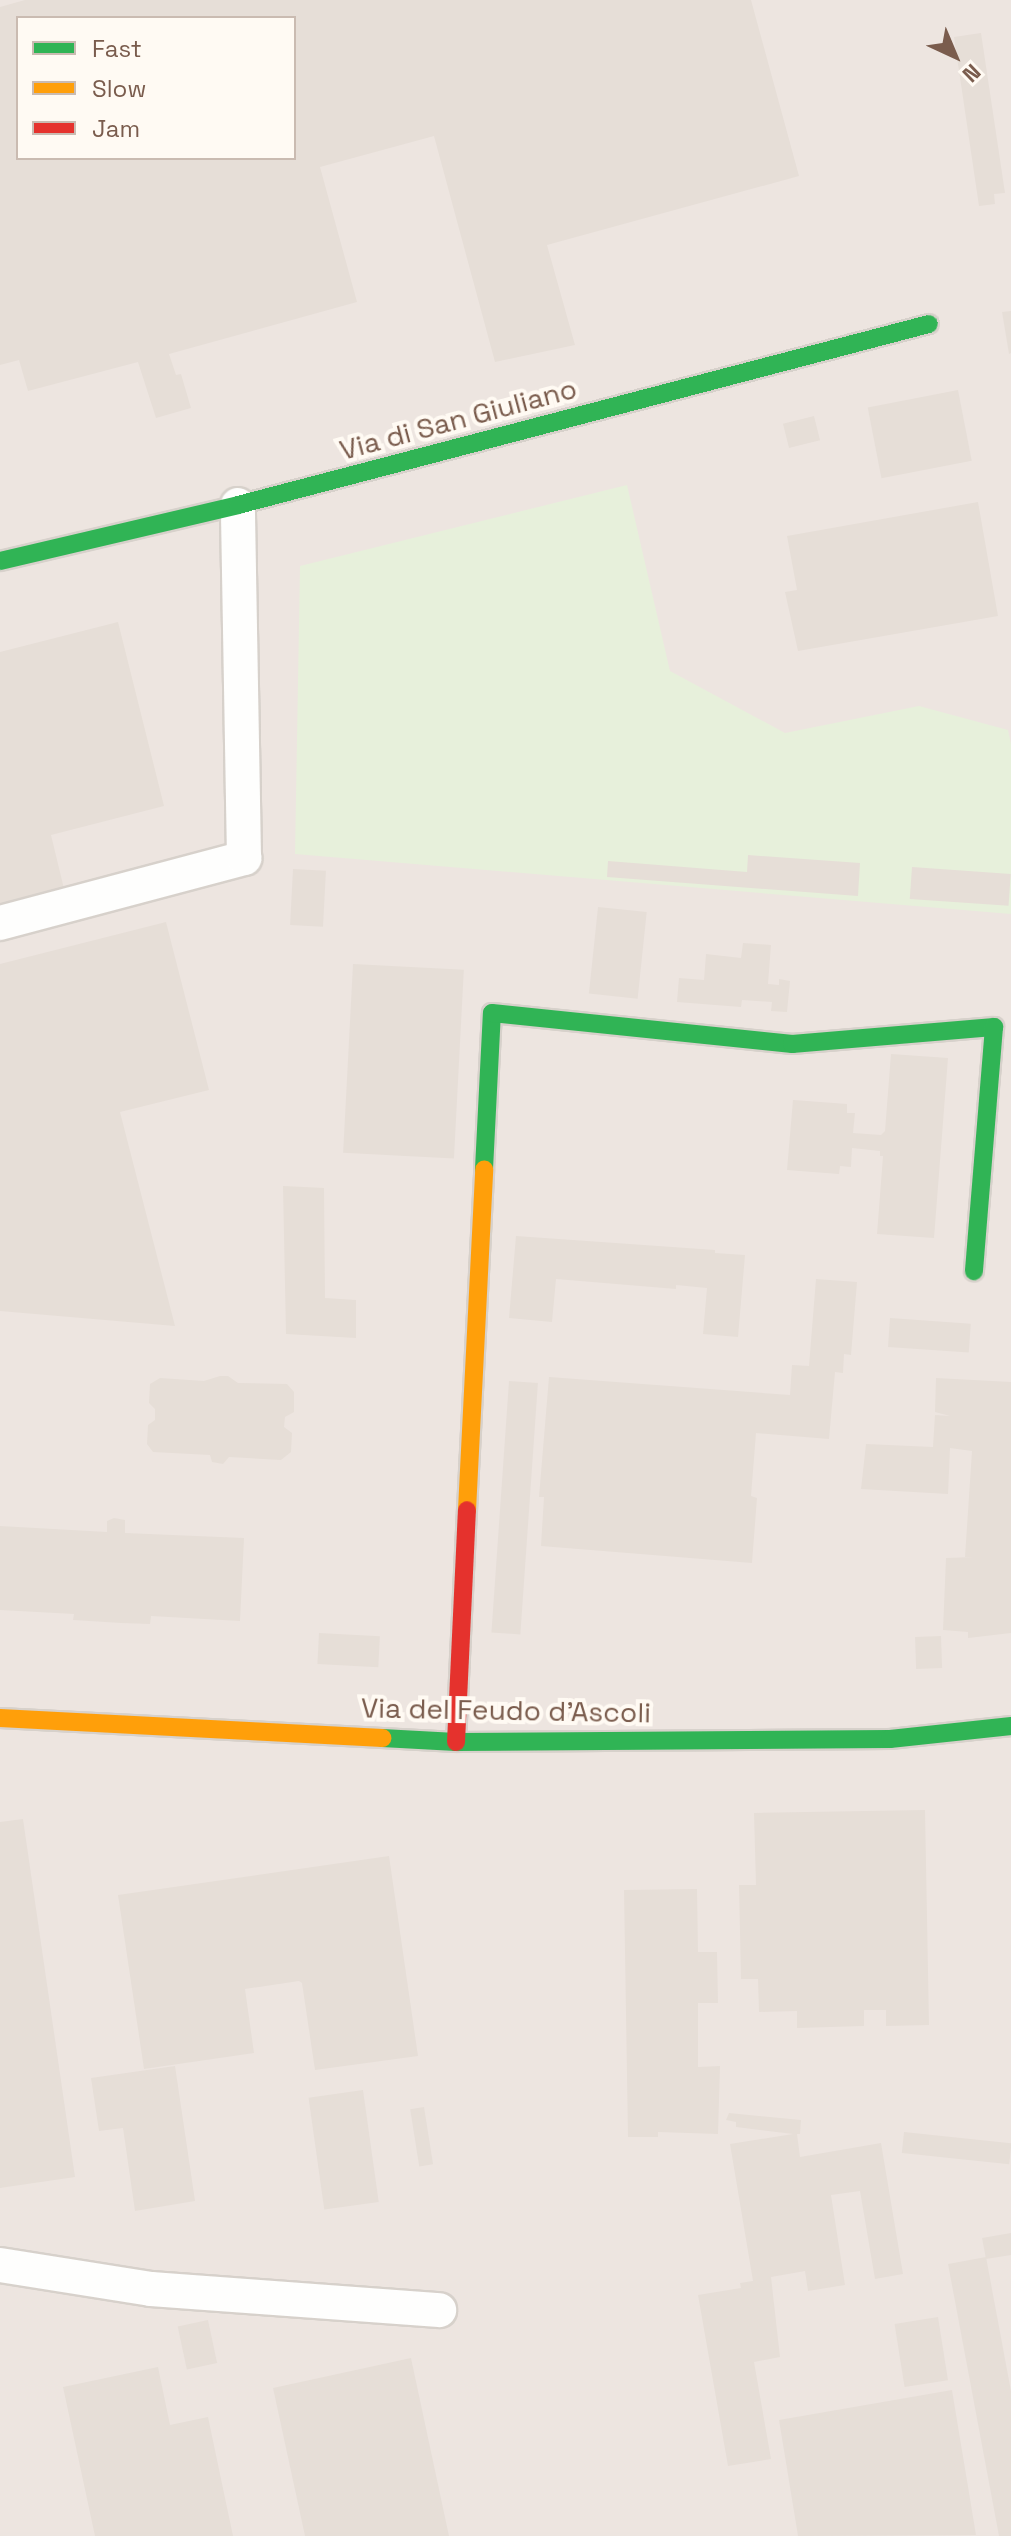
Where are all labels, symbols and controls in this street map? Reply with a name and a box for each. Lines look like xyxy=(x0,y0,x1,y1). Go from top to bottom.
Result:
legend xyxy=(16,16,296,160)
north arrow xyxy=(915,16,995,96)
text: Fast xyxy=(92,33,142,64)
text: N xyxy=(957,58,987,88)
text: Slow xyxy=(92,73,146,104)
text: Jam xyxy=(92,113,140,144)
street label: Via di San Giuliano xyxy=(336,371,580,467)
street label: Via del Feudo d'Ascoli xyxy=(361,1691,651,1729)

